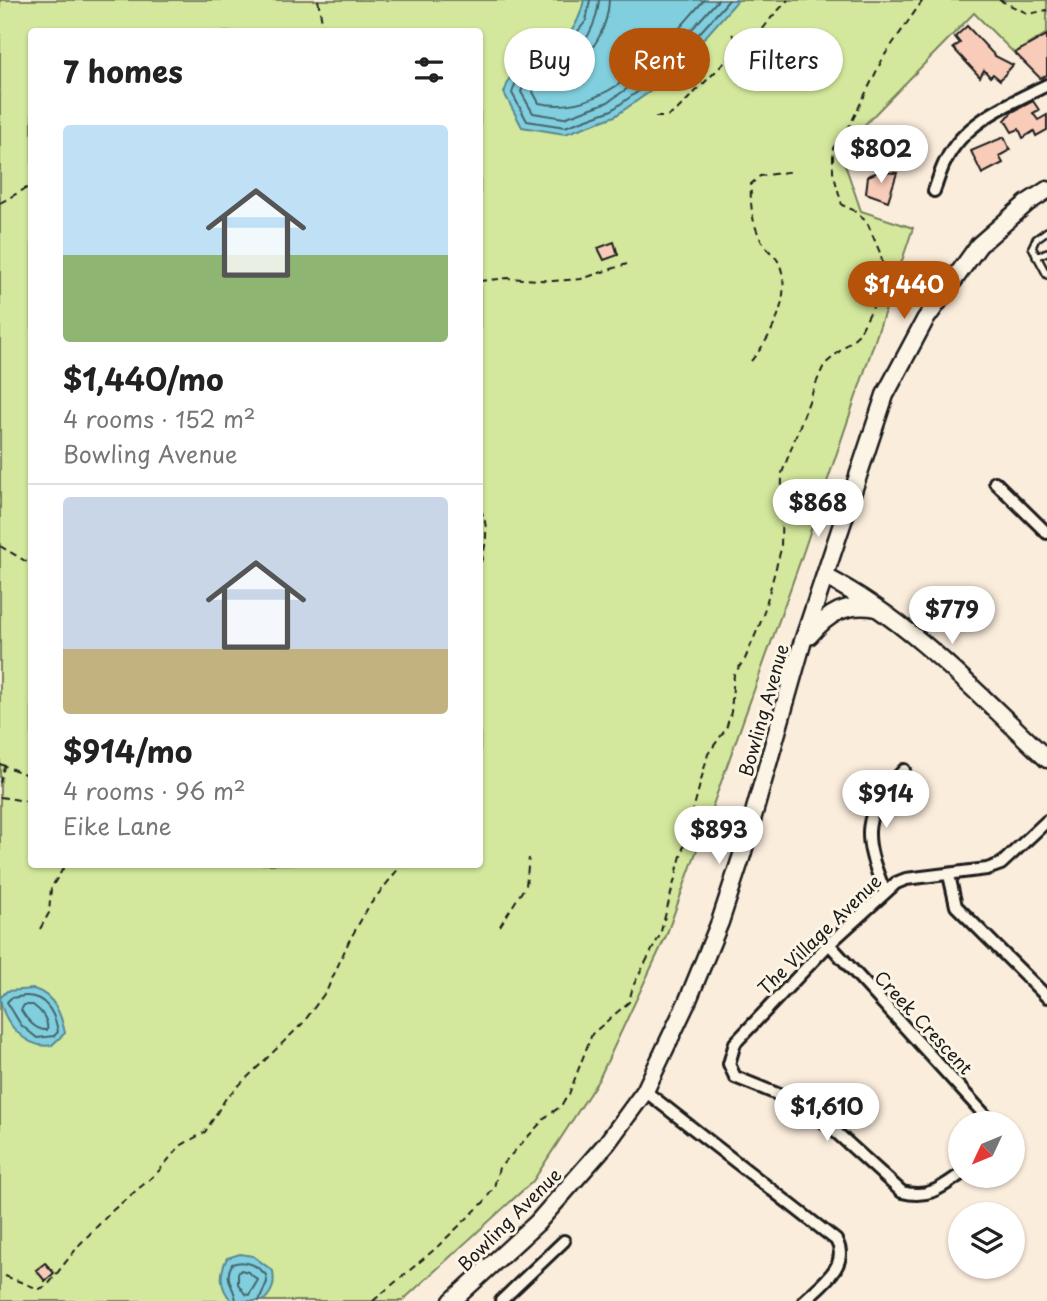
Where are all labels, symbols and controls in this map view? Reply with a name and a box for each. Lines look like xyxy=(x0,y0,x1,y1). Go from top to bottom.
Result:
chip: Buy xyxy=(504,28,595,91)
chip: Rent xyxy=(609,28,710,91)
chip: Filters xyxy=(724,28,843,91)
text: 7 homes xyxy=(63,48,183,93)
icon: filters xyxy=(410,51,448,89)
pin: $802 xyxy=(840,125,922,185)
text: $802 xyxy=(850,130,912,165)
icon: home xyxy=(193,170,319,296)
pin: $1,440 xyxy=(847,262,961,321)
text: $1,440 xyxy=(864,266,944,301)
text: $1,440/mo xyxy=(63,356,224,401)
text: 4 rooms · 152 m² xyxy=(63,401,256,436)
text: Bowling Avenue xyxy=(63,436,238,471)
pin: $868 xyxy=(777,480,859,539)
text: $868 xyxy=(789,484,847,519)
icon: home xyxy=(193,542,319,668)
pin: $779 xyxy=(911,586,993,646)
text: $779 xyxy=(925,591,979,626)
street label: Bowling Avenue xyxy=(731,640,795,779)
text: $914/mo xyxy=(63,728,192,773)
pin: $914 xyxy=(845,770,927,830)
text: 4 rooms · 96 m² xyxy=(63,773,246,808)
text: $914 xyxy=(858,775,914,810)
pin: $893 xyxy=(678,806,760,866)
text: Eike Lane xyxy=(63,808,172,843)
text: $893 xyxy=(690,811,748,846)
street label: The Village Avenue xyxy=(751,868,887,1000)
street label: Creek Crescent xyxy=(869,964,979,1080)
pin: $1,610 xyxy=(770,1084,884,1143)
text: $1,610 xyxy=(790,1088,864,1123)
north arrow xyxy=(948,1111,1026,1188)
map controls xyxy=(948,1111,1025,1279)
street label: Bowling Avenue xyxy=(451,1161,567,1277)
button: layers xyxy=(948,1202,1025,1279)

